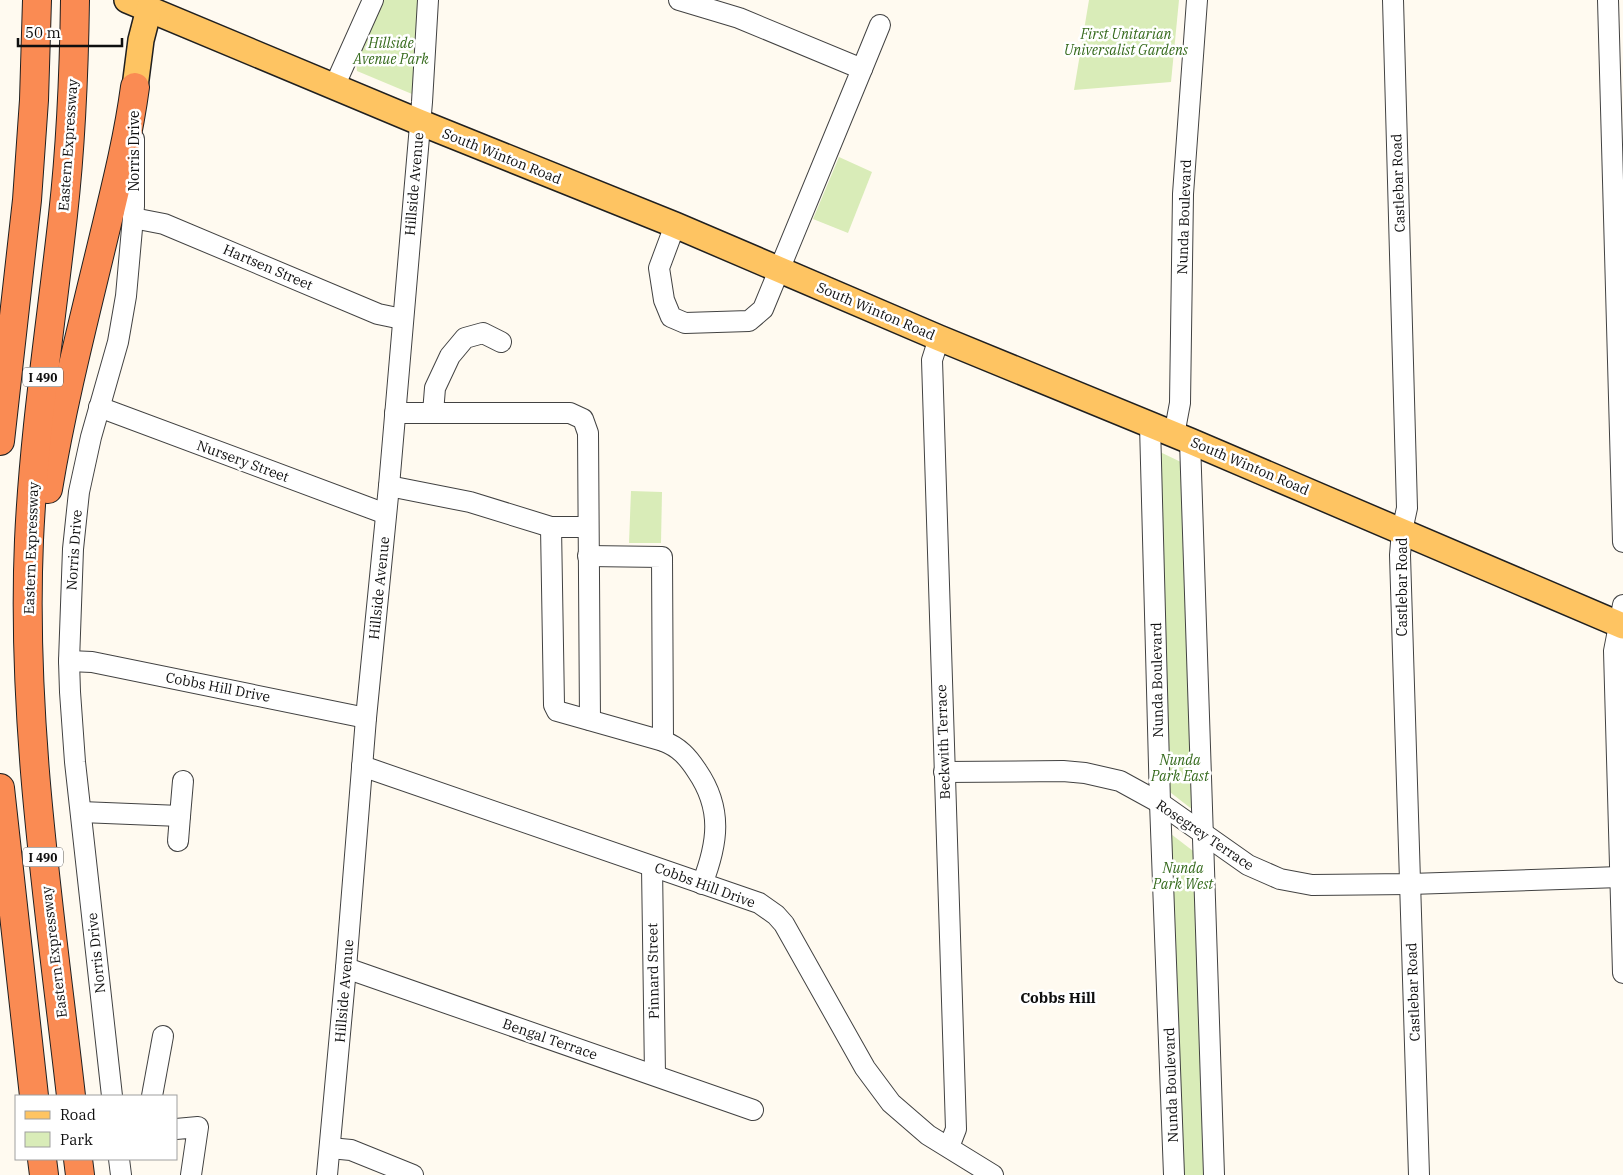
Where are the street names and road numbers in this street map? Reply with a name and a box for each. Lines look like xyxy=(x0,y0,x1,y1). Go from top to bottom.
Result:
street label: Eastern Expressway xyxy=(54,78,82,212)
street label: Norris Drive xyxy=(125,111,143,191)
street label: South Winton Road xyxy=(440,124,565,188)
street label: Hillside Avenue xyxy=(401,132,427,236)
street label: Castlebar Road xyxy=(1387,133,1409,233)
street label: Nunda Boulevard xyxy=(1173,159,1195,275)
street label: Hartsen Street xyxy=(220,240,316,294)
street label: South Winton Road xyxy=(814,278,938,344)
road number: I 490 xyxy=(23,368,63,387)
street label: South Winton Road xyxy=(1188,433,1312,499)
street label: Nursery Street xyxy=(194,436,292,486)
street label: Eastern Expressway xyxy=(20,481,42,615)
street label: Norris Drive xyxy=(62,509,86,591)
street label: Hillside Avenue xyxy=(365,536,393,640)
street label: Castlebar Road xyxy=(1393,537,1411,636)
street label: Nunda Boulevard xyxy=(1147,622,1167,738)
street label: Cobbs Hill Drive xyxy=(164,668,272,706)
street label: Beckwith Terrace xyxy=(932,684,954,800)
street label: Rosegrey Terrace xyxy=(1153,796,1257,874)
road number: I 490 xyxy=(23,848,63,866)
street label: Cobbs Hill Drive xyxy=(652,858,758,912)
street label: Eastern Expressway xyxy=(37,885,71,1019)
street label: Norris Drive xyxy=(83,912,109,994)
street label: Pinnard Street xyxy=(643,923,663,1019)
street label: Hillside Avenue xyxy=(331,939,357,1043)
street label: Castlebar Road xyxy=(1402,942,1424,1042)
street label: Bengal Terrace xyxy=(500,1014,600,1064)
street label: Nunda Boulevard xyxy=(1160,1027,1182,1143)

